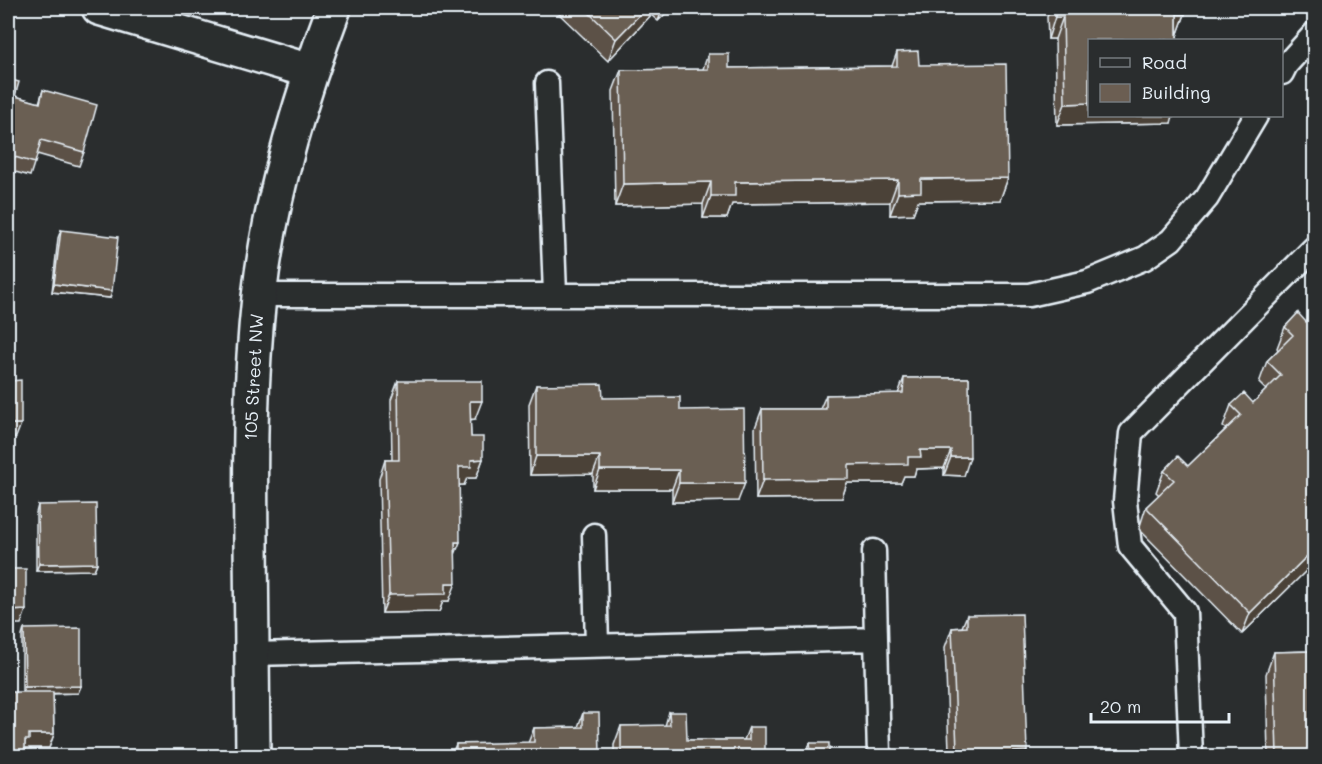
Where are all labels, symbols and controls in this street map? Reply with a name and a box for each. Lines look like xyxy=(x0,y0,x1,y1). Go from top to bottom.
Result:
legend xyxy=(1088,39,1283,117)
text: Road xyxy=(1142,50,1187,74)
text: Building xyxy=(1142,80,1210,104)
street label: 105 Street NW xyxy=(238,313,268,441)
scale bar xyxy=(1091,686,1229,724)
text: 20 m xyxy=(1100,694,1141,718)

